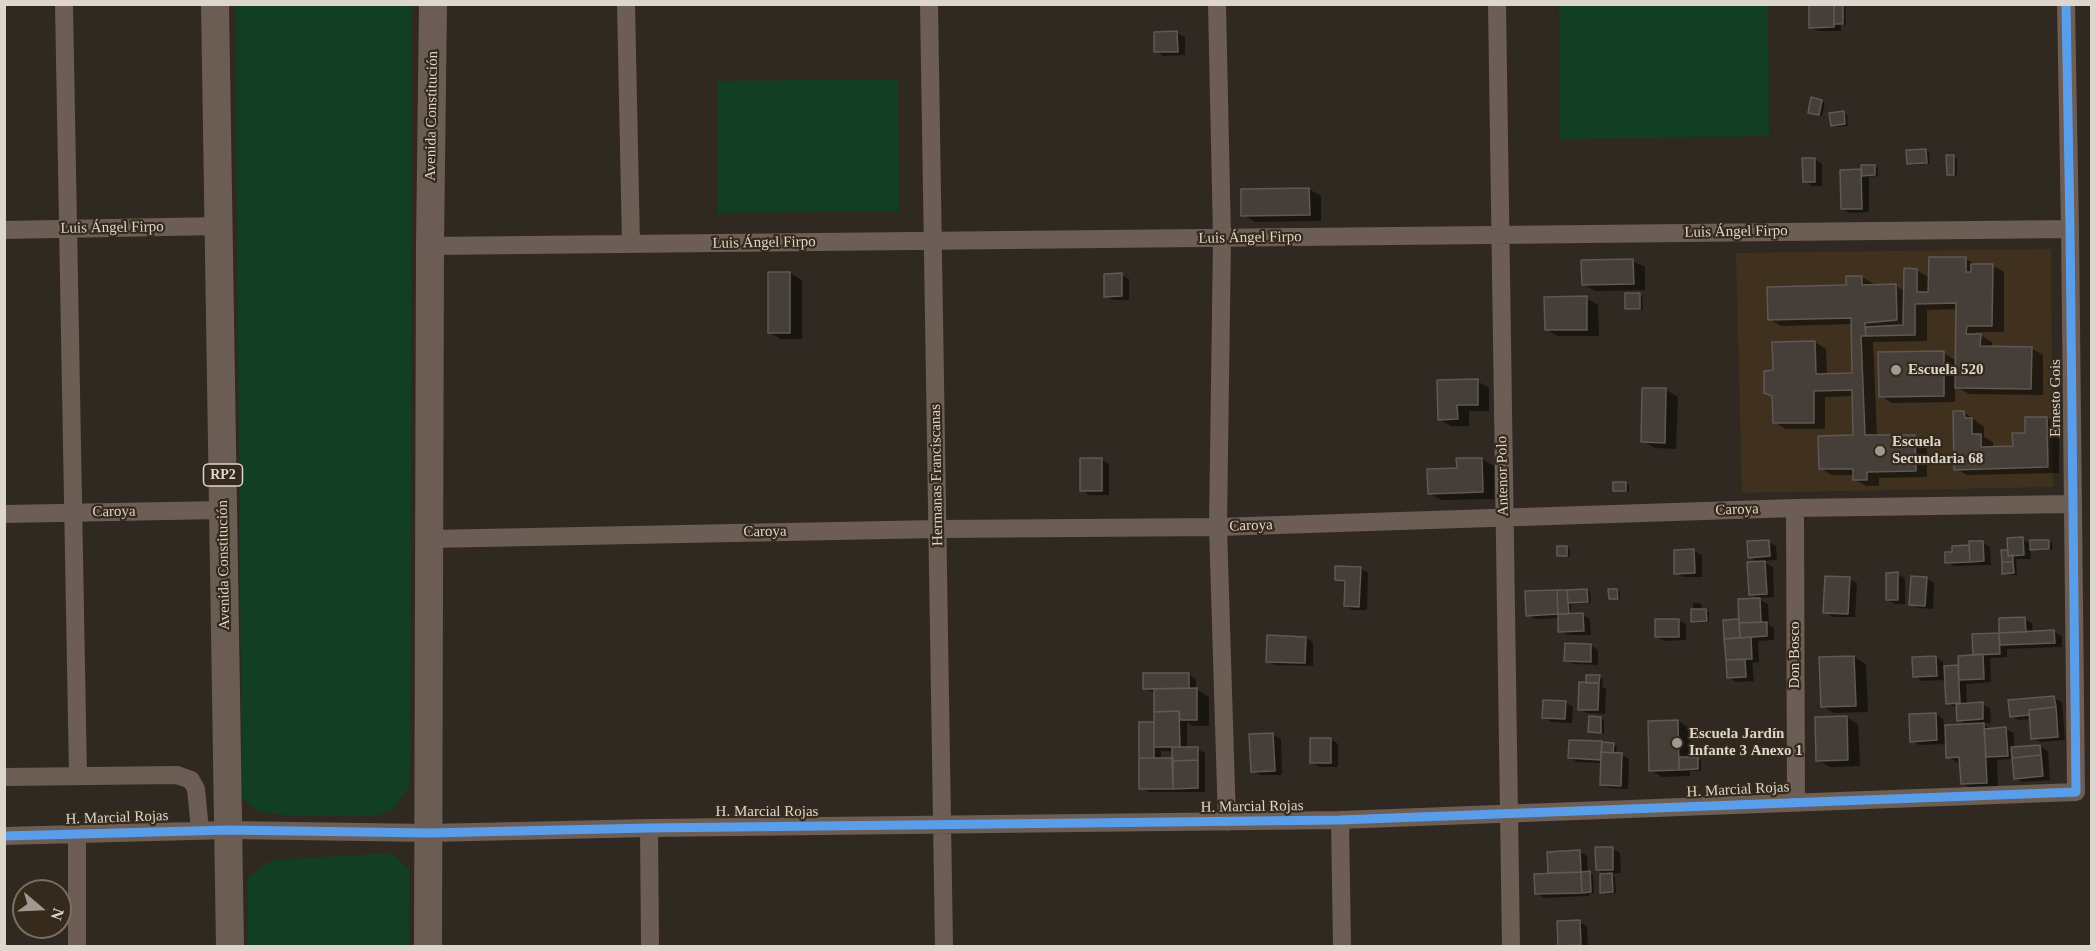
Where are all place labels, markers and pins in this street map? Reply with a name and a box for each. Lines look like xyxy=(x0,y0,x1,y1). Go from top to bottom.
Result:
place label: Escuela 520 xyxy=(1908,361,1983,379)
marker: Escuela 520 xyxy=(1889,363,1903,377)
place label: Escuela Secundaria 68 xyxy=(1892,433,1983,468)
marker: Escuela Secundaria 68 xyxy=(1873,444,1887,458)
place label: Escuela Jardín Infante 3 Anexo 1 xyxy=(1689,725,1803,760)
marker: Escuela Jardín Infante 3 Anexo 1 xyxy=(1670,736,1684,750)

